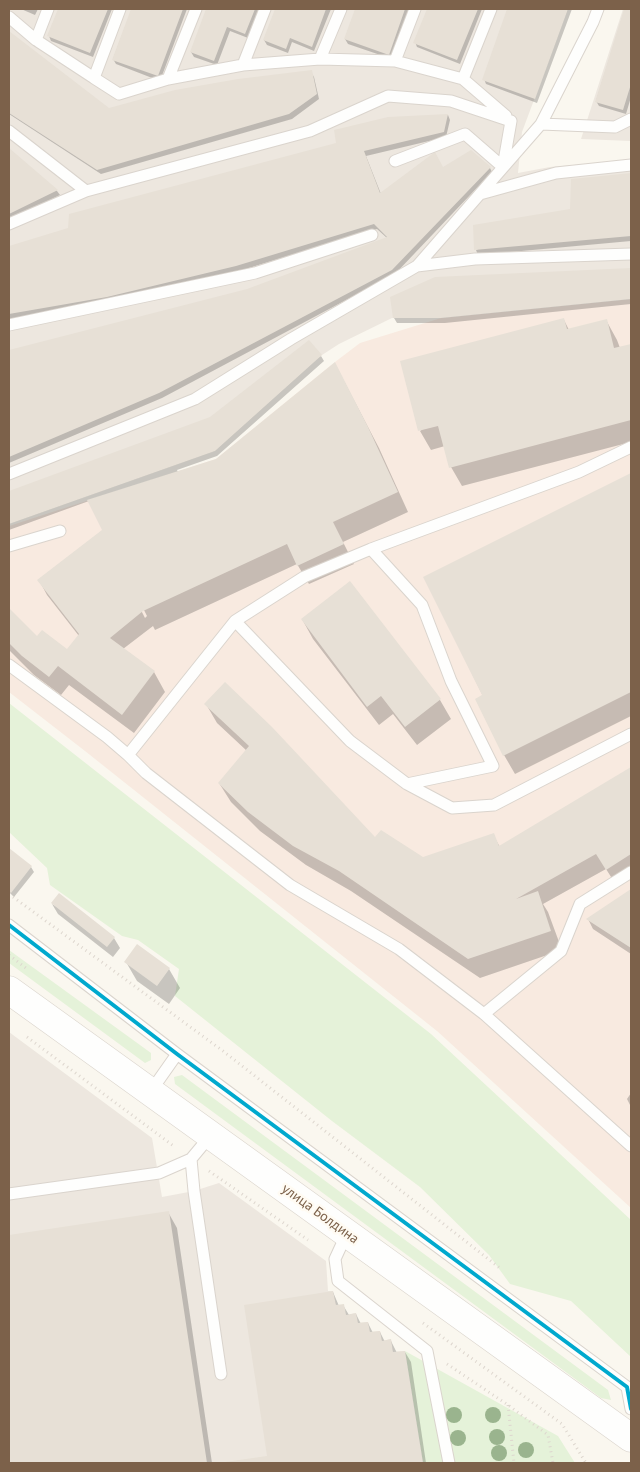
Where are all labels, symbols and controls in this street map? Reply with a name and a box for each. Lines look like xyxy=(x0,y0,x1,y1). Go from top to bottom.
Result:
street label: улица Болдина xyxy=(278,1180,362,1248)

